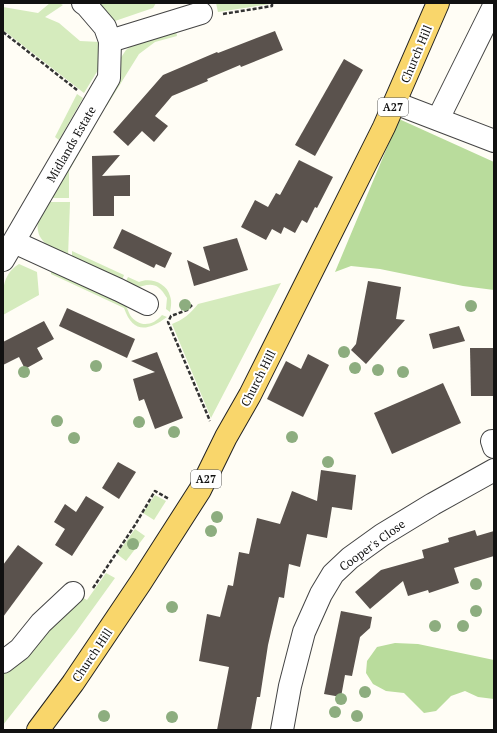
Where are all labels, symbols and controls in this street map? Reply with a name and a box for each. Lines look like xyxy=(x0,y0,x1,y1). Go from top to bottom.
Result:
street label: Church Hill xyxy=(397,22,435,85)
road number: A27 xyxy=(378,98,408,116)
street label: Midlands Estate xyxy=(43,103,99,185)
street label: Church Hill xyxy=(237,347,279,409)
road number: A27 xyxy=(191,470,221,488)
street label: Cooper's Close xyxy=(336,516,408,574)
street label: Church Hill xyxy=(69,625,116,685)

